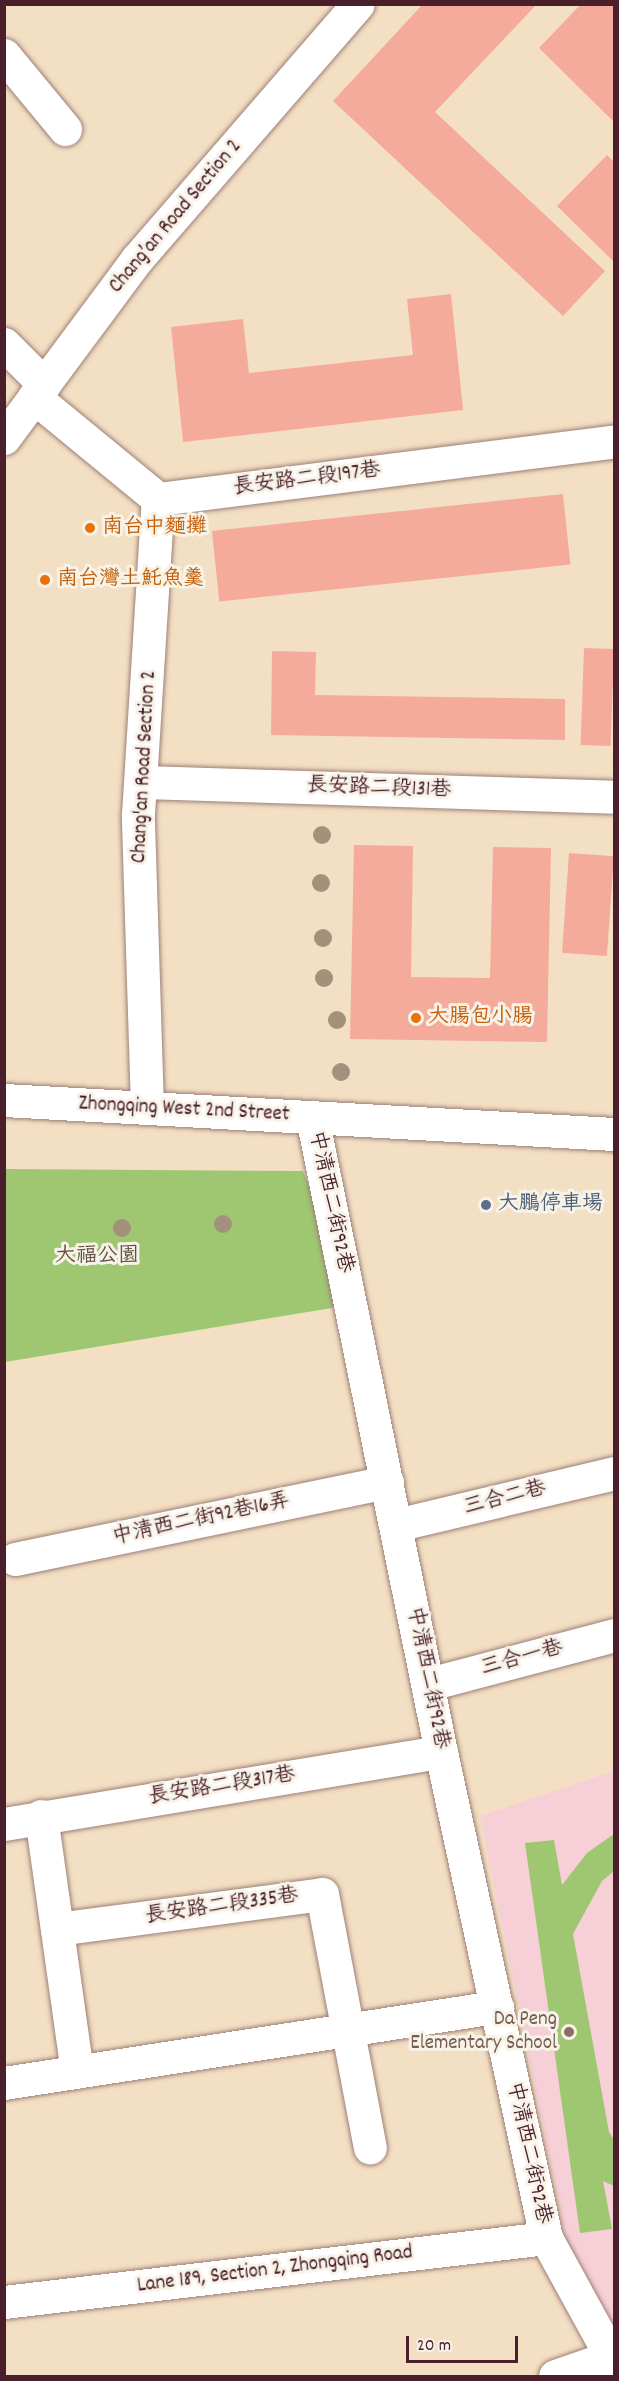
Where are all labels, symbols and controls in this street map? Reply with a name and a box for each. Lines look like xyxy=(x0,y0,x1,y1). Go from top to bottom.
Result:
street label: Chang’an Road Section 2 xyxy=(104,135,248,299)
street label: 長安路二段197巷 xyxy=(232,458,382,502)
place label: 南台中麵攤 xyxy=(102,515,207,541)
marker: 南台中麵攤 xyxy=(83,521,97,535)
place label: 南台灣土魠魚羹 xyxy=(57,567,204,593)
marker: 南台灣土魠魚羹 xyxy=(38,573,52,587)
street label: Chang'an Road Section 2 xyxy=(127,670,163,864)
street label: 長安路二段131巷 xyxy=(306,774,452,804)
place label: 大腸包小腸 xyxy=(428,1005,533,1031)
marker: 大腸包小腸 xyxy=(409,1011,423,1025)
street label: Zhongqing West 2nd Street xyxy=(78,1092,290,1128)
street label: 中清西二街92巷 xyxy=(303,1129,357,1275)
place label: 大鵬停車場 xyxy=(498,1192,603,1218)
marker: 大鵬停車場 xyxy=(479,1198,493,1212)
park label: 大福公園 xyxy=(55,1244,139,1270)
street label: 三合二巷 xyxy=(461,1477,549,1521)
street label: 中清西二街92巷16弄 xyxy=(110,1489,292,1551)
street label: 中清西二街92巷 xyxy=(401,1605,453,1751)
street label: 三合一巷 xyxy=(478,1636,566,1682)
street label: 長安路二段317巷 xyxy=(147,1763,297,1811)
street label: 長安路二段335巷 xyxy=(144,1884,300,1930)
place label: Da Peng Elementary School xyxy=(410,2007,557,2057)
marker: Da Peng Elementary School xyxy=(562,2025,576,2039)
street label: 中清西二街92巷 xyxy=(501,2080,555,2226)
street label: Lane 189, Section 2, Zhongqing Road xyxy=(136,2241,414,2299)
scale bar xyxy=(409,2324,522,2362)
text: 20 m xyxy=(417,2334,451,2359)

